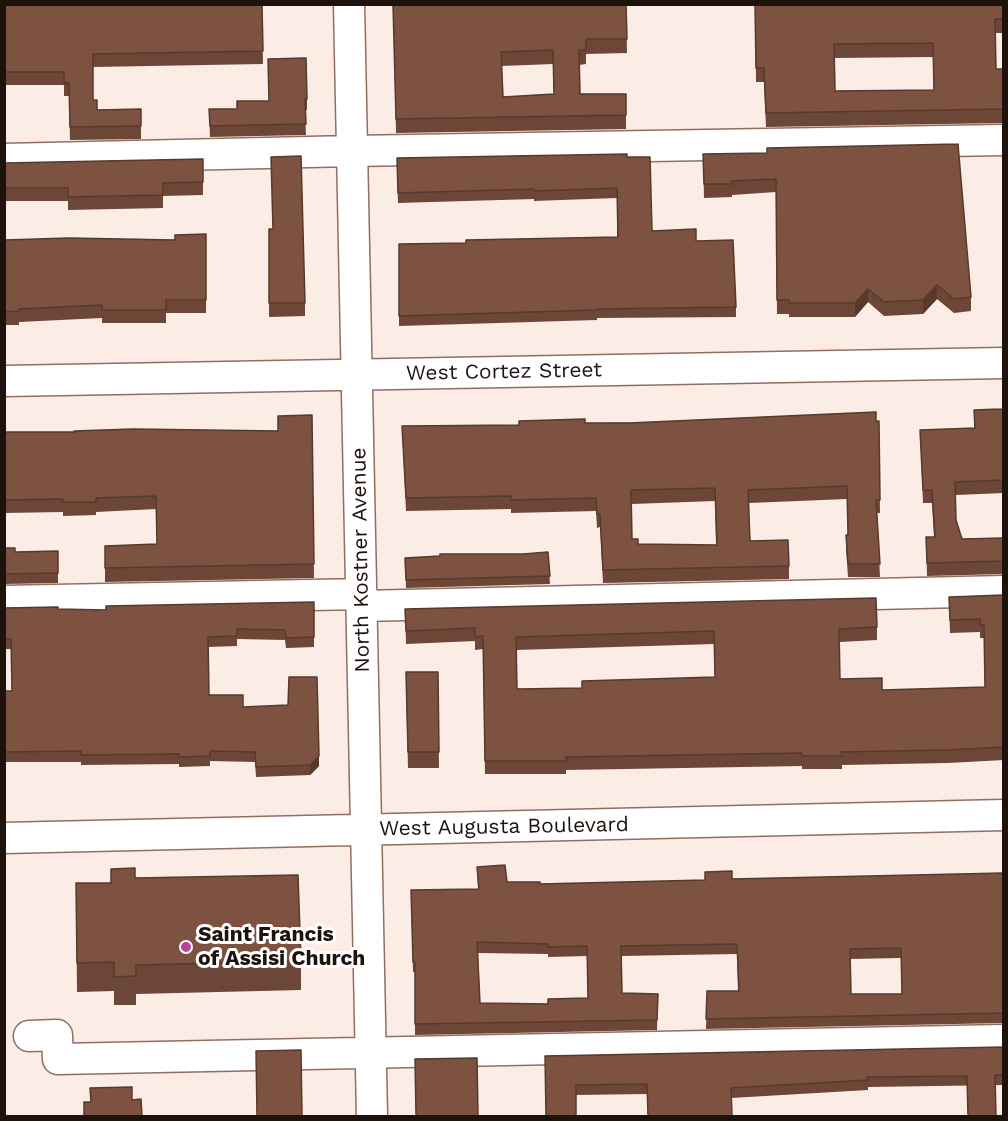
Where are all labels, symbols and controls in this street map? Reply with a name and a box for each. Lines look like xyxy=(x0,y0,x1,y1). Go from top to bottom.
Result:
street label: West Cortez Street xyxy=(406,358,602,386)
street label: North Kostner Avenue xyxy=(346,447,376,673)
street label: West Augusta Boulevard xyxy=(379,812,629,842)
place label: Saint Francis of Assisi Church xyxy=(198,922,365,972)
marker: Saint Francis of Assisi Church xyxy=(179,940,193,954)

